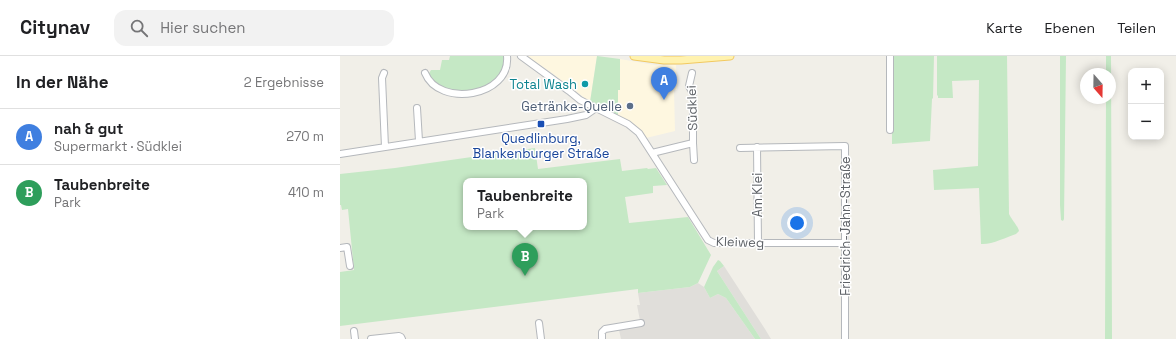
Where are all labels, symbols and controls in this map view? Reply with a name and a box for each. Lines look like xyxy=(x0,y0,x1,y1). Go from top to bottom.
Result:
search box xyxy=(114,10,394,46)
text: Citynav xyxy=(20,15,90,40)
icon: search xyxy=(128,17,150,39)
text: Hier suchen xyxy=(160,18,245,37)
text: Karte xyxy=(986,19,1023,37)
text: Ebenen xyxy=(1045,19,1095,37)
text: Teilen xyxy=(1117,19,1156,37)
pin: A xyxy=(651,67,677,100)
north arrow xyxy=(1080,68,1116,104)
map controls xyxy=(1128,68,1164,140)
button: + xyxy=(1128,68,1164,104)
text: In der Nähe xyxy=(16,71,108,93)
text: 2 Ergebnisse xyxy=(244,74,324,91)
place label: Total Wash xyxy=(510,76,577,93)
marker: Total Wash xyxy=(580,79,590,89)
street label: Südklei xyxy=(683,85,701,131)
place label: Getränke-Quelle xyxy=(521,98,622,115)
marker: Getränke-Quelle xyxy=(625,101,635,111)
button: − xyxy=(1128,104,1164,140)
text: nah & gut xyxy=(54,119,123,138)
marker: Quedlinburg, Blankenburger Straße xyxy=(536,119,546,129)
text: A xyxy=(25,128,33,145)
text: 270 m xyxy=(286,128,324,145)
place label: Quedlinburg, Blankenburger Straße xyxy=(473,130,609,162)
text: Supermarkt · Südklei xyxy=(54,138,182,155)
street label: Friedrich-Jahn-Straße xyxy=(837,156,854,296)
street label: Am Klei xyxy=(749,173,766,217)
text: Taubenbreite xyxy=(54,175,150,194)
popup xyxy=(463,178,587,230)
text: B xyxy=(25,184,33,201)
text: 410 m xyxy=(288,184,324,201)
text: Taubenbreite xyxy=(477,186,573,205)
text: Park xyxy=(54,194,81,211)
text: Park xyxy=(477,205,504,222)
your location xyxy=(787,213,807,233)
street label: Kleiweg xyxy=(716,233,764,251)
pin: B xyxy=(512,243,538,276)

